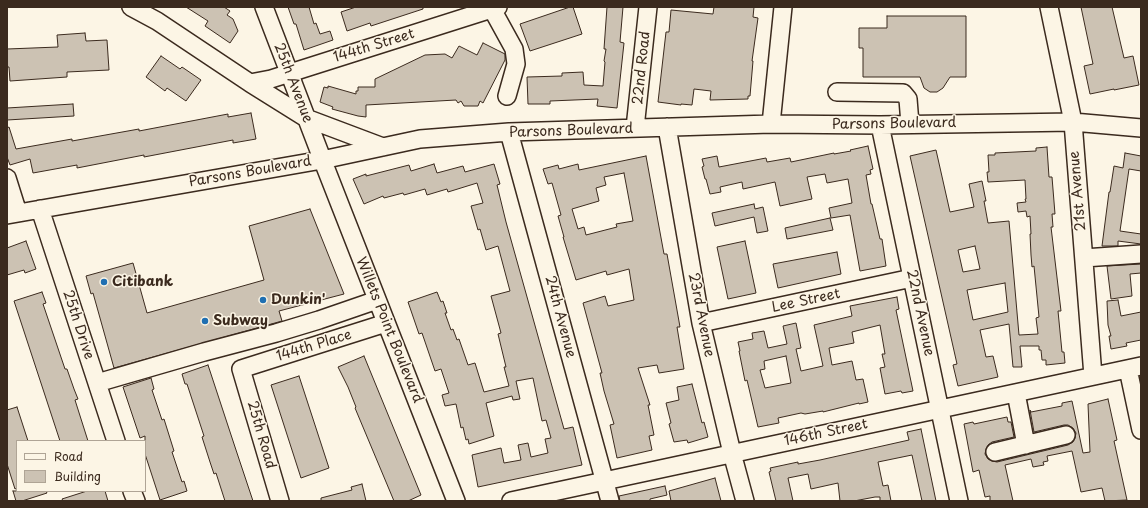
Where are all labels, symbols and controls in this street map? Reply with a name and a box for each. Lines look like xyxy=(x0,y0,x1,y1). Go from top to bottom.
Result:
street label: 144th Street xyxy=(331,26,417,66)
street label: 22nd Road xyxy=(630,30,654,106)
street label: 25th Avenue xyxy=(270,41,316,125)
street label: Parsons Boulevard xyxy=(832,115,956,133)
street label: Parsons Boulevard xyxy=(509,120,633,142)
street label: 21st Avenue xyxy=(1066,150,1090,232)
street label: Parsons Boulevard xyxy=(187,153,313,191)
street label: Willets Point Boulevard xyxy=(352,255,426,405)
street label: 22nd Avenue xyxy=(903,268,937,358)
street label: 23rd Avenue xyxy=(685,271,717,359)
place label: Citibank xyxy=(112,274,173,290)
street label: 24th Avenue xyxy=(541,274,579,360)
marker: Citibank xyxy=(99,277,109,287)
street label: Lee Street xyxy=(770,286,842,316)
street label: 25th Drive xyxy=(59,288,97,362)
place label: Dunkin' xyxy=(271,292,325,308)
marker: Dunkin' xyxy=(258,295,268,305)
place label: Subway xyxy=(213,313,268,329)
marker: Subway xyxy=(200,316,210,326)
street label: 144th Place xyxy=(274,327,354,365)
street label: 25th Road xyxy=(243,399,279,471)
street label: 146th Street xyxy=(783,416,869,450)
legend xyxy=(16,440,146,492)
text: Road xyxy=(54,447,83,465)
text: Building xyxy=(54,467,101,485)

